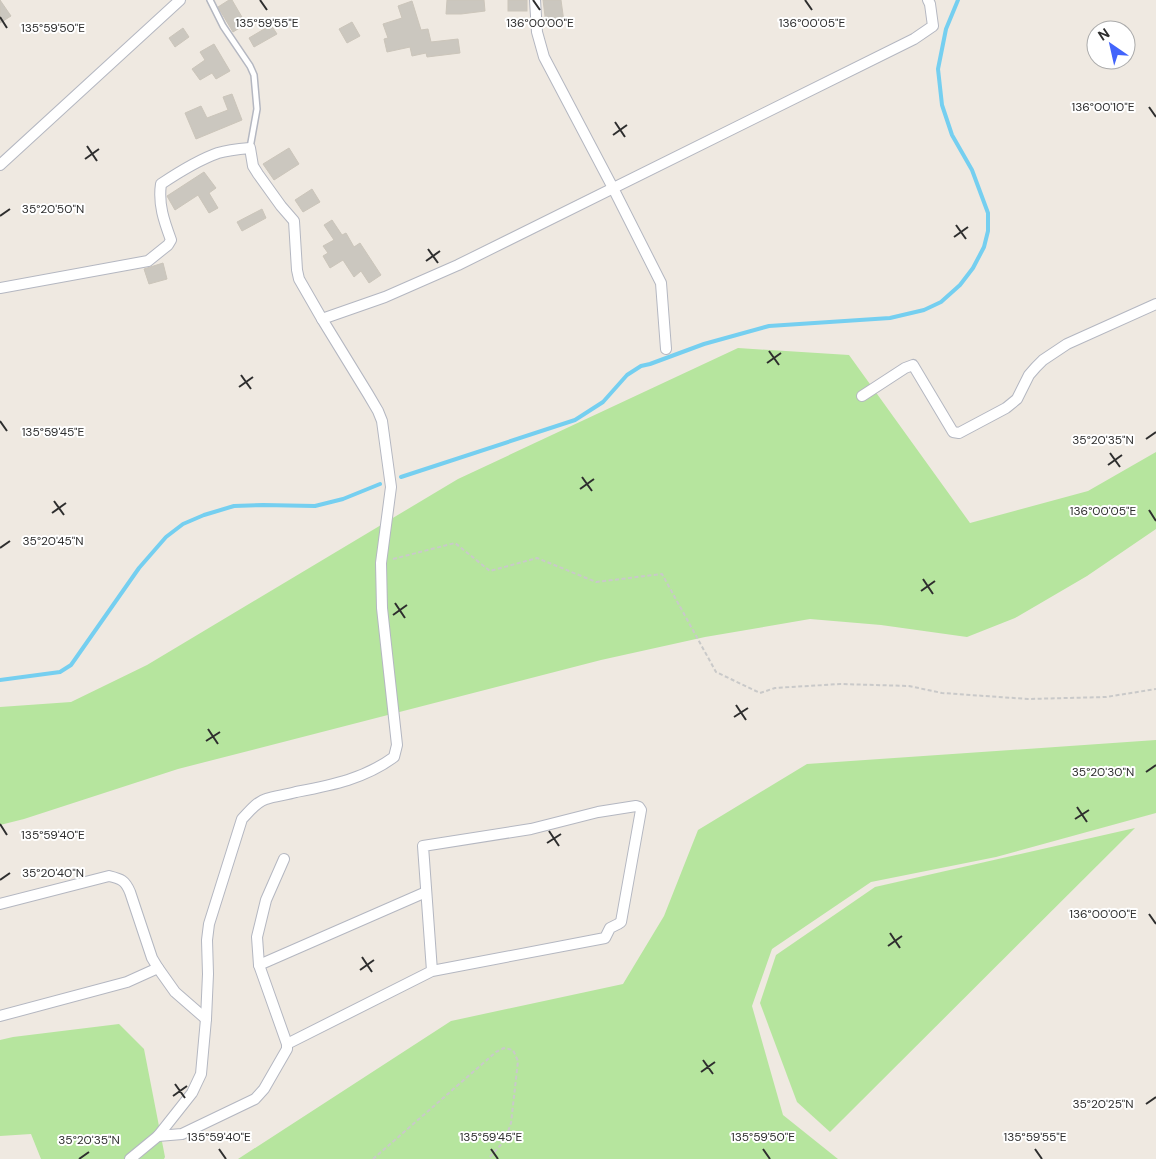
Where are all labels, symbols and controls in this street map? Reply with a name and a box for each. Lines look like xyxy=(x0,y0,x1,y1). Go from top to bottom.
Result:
text: 135°59'55"E xyxy=(235,15,299,31)
text: 136°00'00"E xyxy=(506,15,574,31)
text: 136°00'05"E xyxy=(779,15,845,31)
text: 135°59'50"E xyxy=(21,20,85,36)
north arrow xyxy=(1086,20,1136,70)
text: N xyxy=(1094,24,1113,45)
text: 136°00'10"E xyxy=(1071,99,1135,115)
text: 35°20'50"N xyxy=(22,201,84,217)
text: 135°59'45"E xyxy=(22,424,85,440)
text: 35°20'35"N xyxy=(1072,432,1134,448)
text: 136°00'05"E xyxy=(1070,503,1136,519)
text: 35°20'45"N xyxy=(23,533,84,549)
text: 35°20'30"N xyxy=(1072,764,1134,780)
text: 135°59'40"E xyxy=(21,827,85,843)
text: 35°20'40"N xyxy=(22,865,84,881)
text: 136°00'00"E xyxy=(1069,906,1137,922)
text: 35°20'25"N xyxy=(1072,1096,1134,1112)
text: 135°59'40"E xyxy=(187,1129,251,1145)
text: 135°59'45"E xyxy=(460,1129,523,1145)
text: 135°59'50"E xyxy=(731,1129,795,1145)
text: 135°59'55"E xyxy=(1003,1129,1067,1145)
text: 35°20'35"N xyxy=(58,1132,120,1148)

